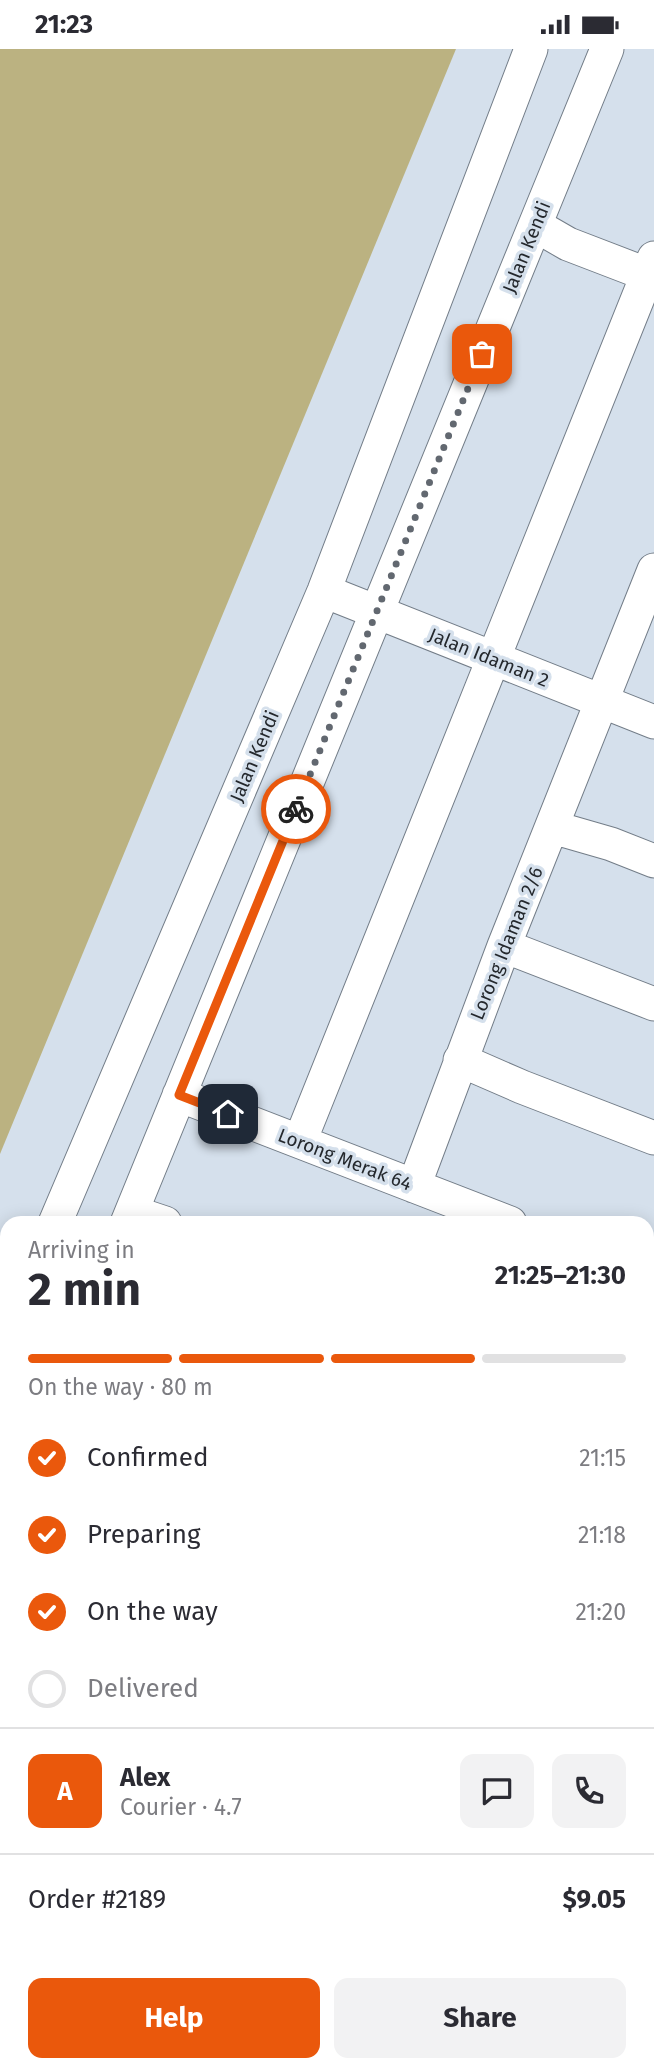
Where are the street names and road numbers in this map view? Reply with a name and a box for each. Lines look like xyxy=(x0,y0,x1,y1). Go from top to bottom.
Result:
street label: Jalan Kendi xyxy=(498,198,555,296)
street label: Jalan Idaman 2 xyxy=(425,623,552,692)
street label: Jalan Kendi xyxy=(225,707,284,805)
street label: Lorong Idaman 2/6 xyxy=(465,863,548,1023)
street label: Lorong Merak 64 xyxy=(275,1123,415,1195)

